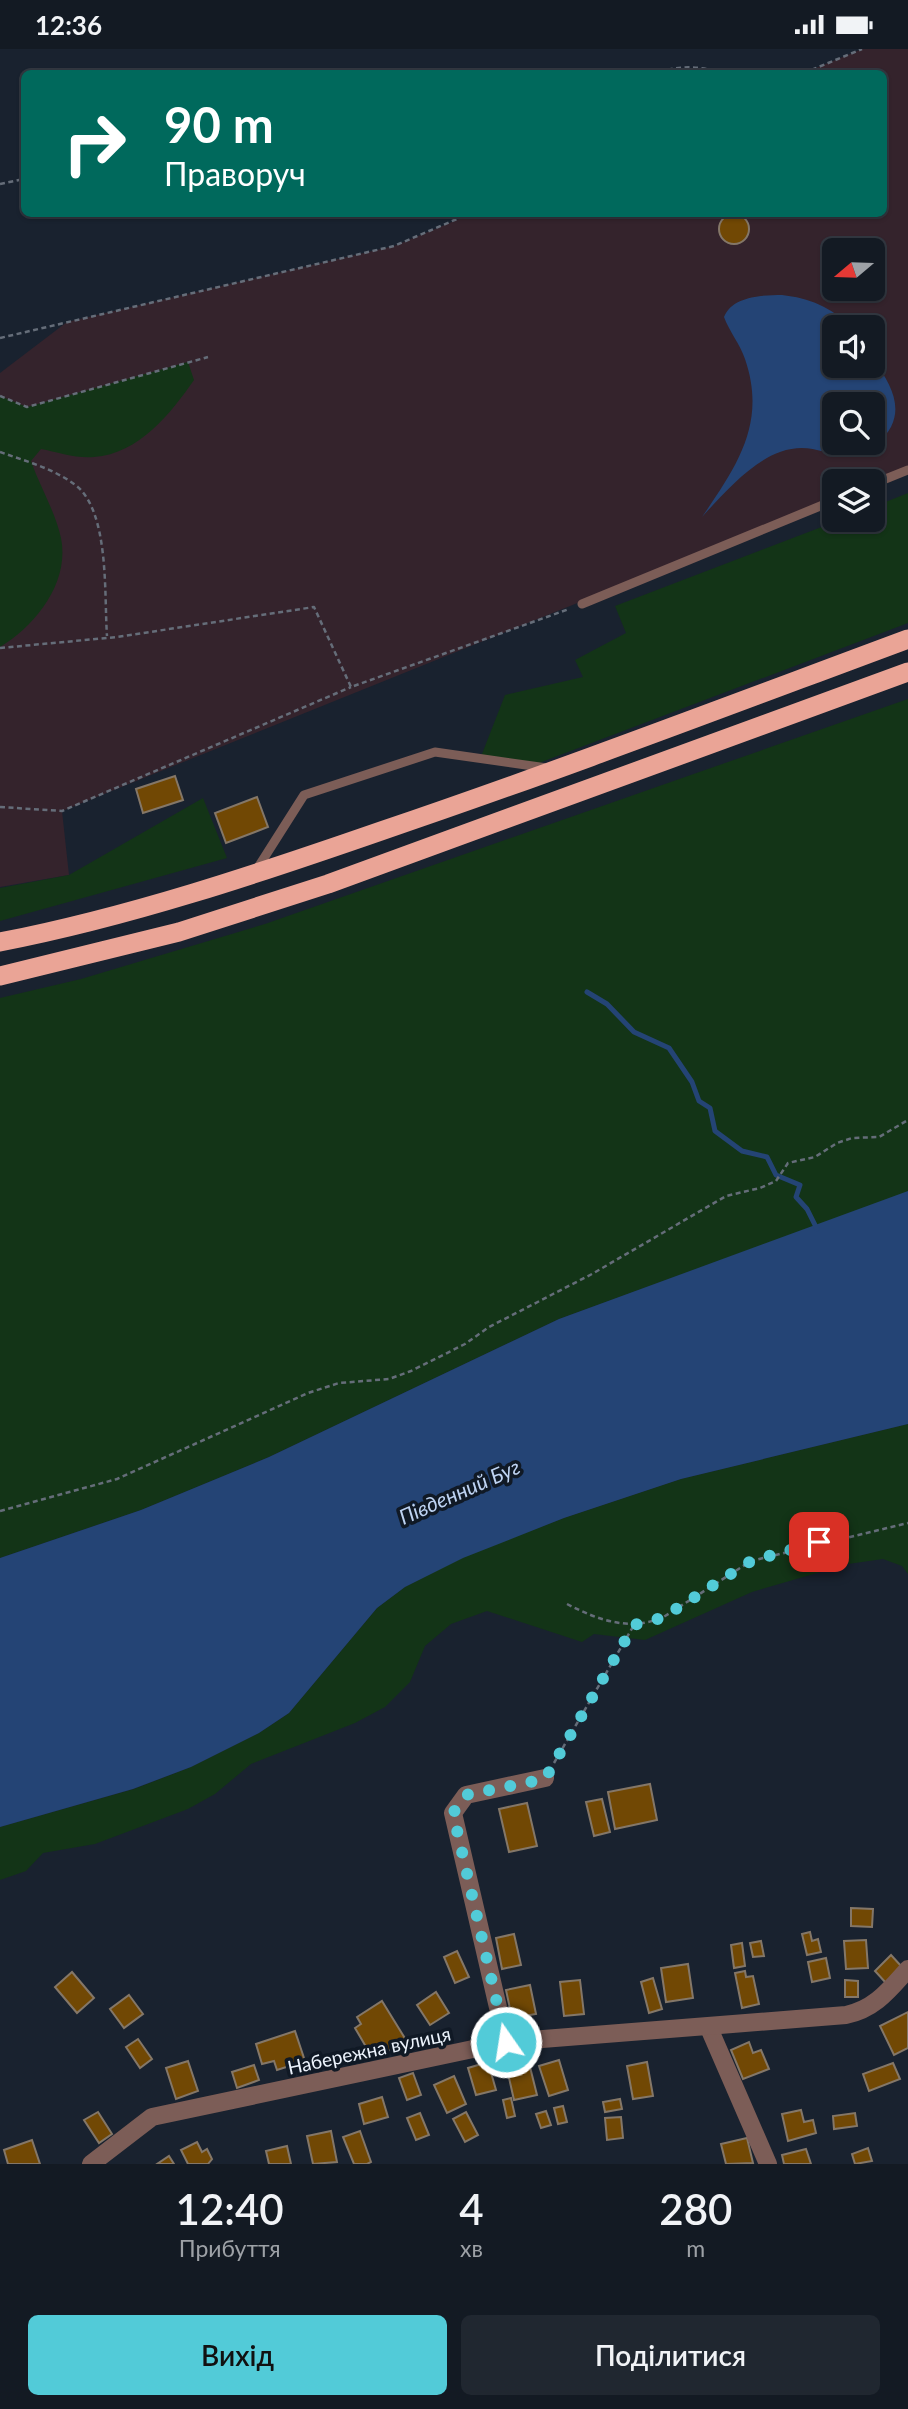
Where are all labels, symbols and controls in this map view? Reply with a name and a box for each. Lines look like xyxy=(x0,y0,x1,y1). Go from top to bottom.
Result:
text: 12:36 xyxy=(35,9,102,41)
text: 90 m xyxy=(164,95,274,153)
icon: right xyxy=(49,98,140,189)
text: Праворуч xyxy=(164,154,306,193)
north arrow xyxy=(822,238,886,301)
map controls xyxy=(822,238,885,532)
button: sound xyxy=(822,315,885,378)
button: search xyxy=(822,392,885,455)
button: layers xyxy=(822,469,885,532)
water label: Південний Буг xyxy=(395,1453,523,1529)
pin xyxy=(789,1512,849,1572)
icon: arrive xyxy=(800,1523,838,1561)
position arrow xyxy=(469,2005,543,2079)
street label: Набережна вулиця xyxy=(285,2021,453,2079)
text: 12:40 xyxy=(176,2184,284,2234)
text: 4 xyxy=(459,2184,484,2234)
text: 280 xyxy=(659,2184,732,2234)
text: Прибуття xyxy=(179,2234,281,2262)
text: хв xyxy=(460,2234,483,2262)
text: m xyxy=(686,2234,705,2262)
button: Вихід xyxy=(28,2315,447,2395)
button: Поділитися xyxy=(461,2315,880,2395)

